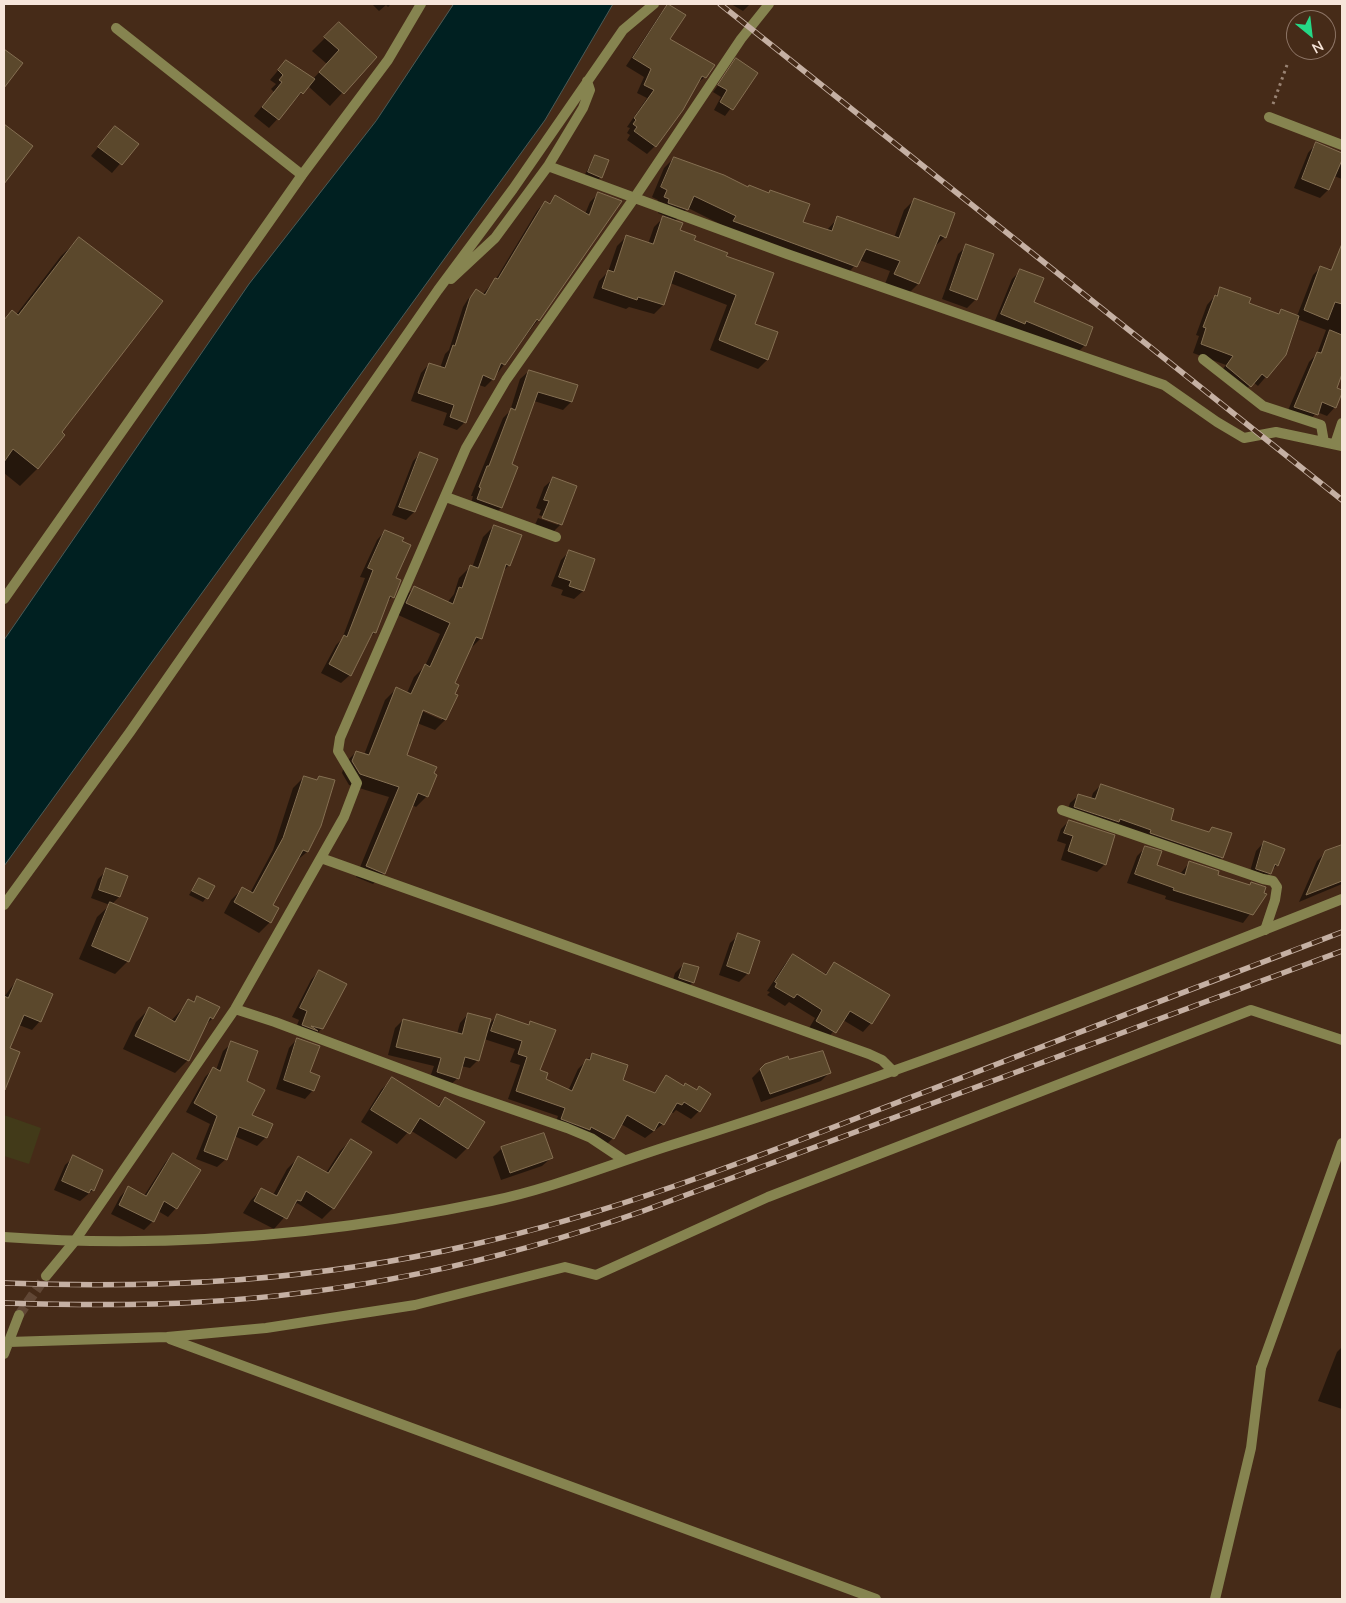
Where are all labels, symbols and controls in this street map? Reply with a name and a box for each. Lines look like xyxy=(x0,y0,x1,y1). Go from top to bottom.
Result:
north arrow xyxy=(1286,10,1336,60)
text: N xyxy=(1309,37,1327,58)

